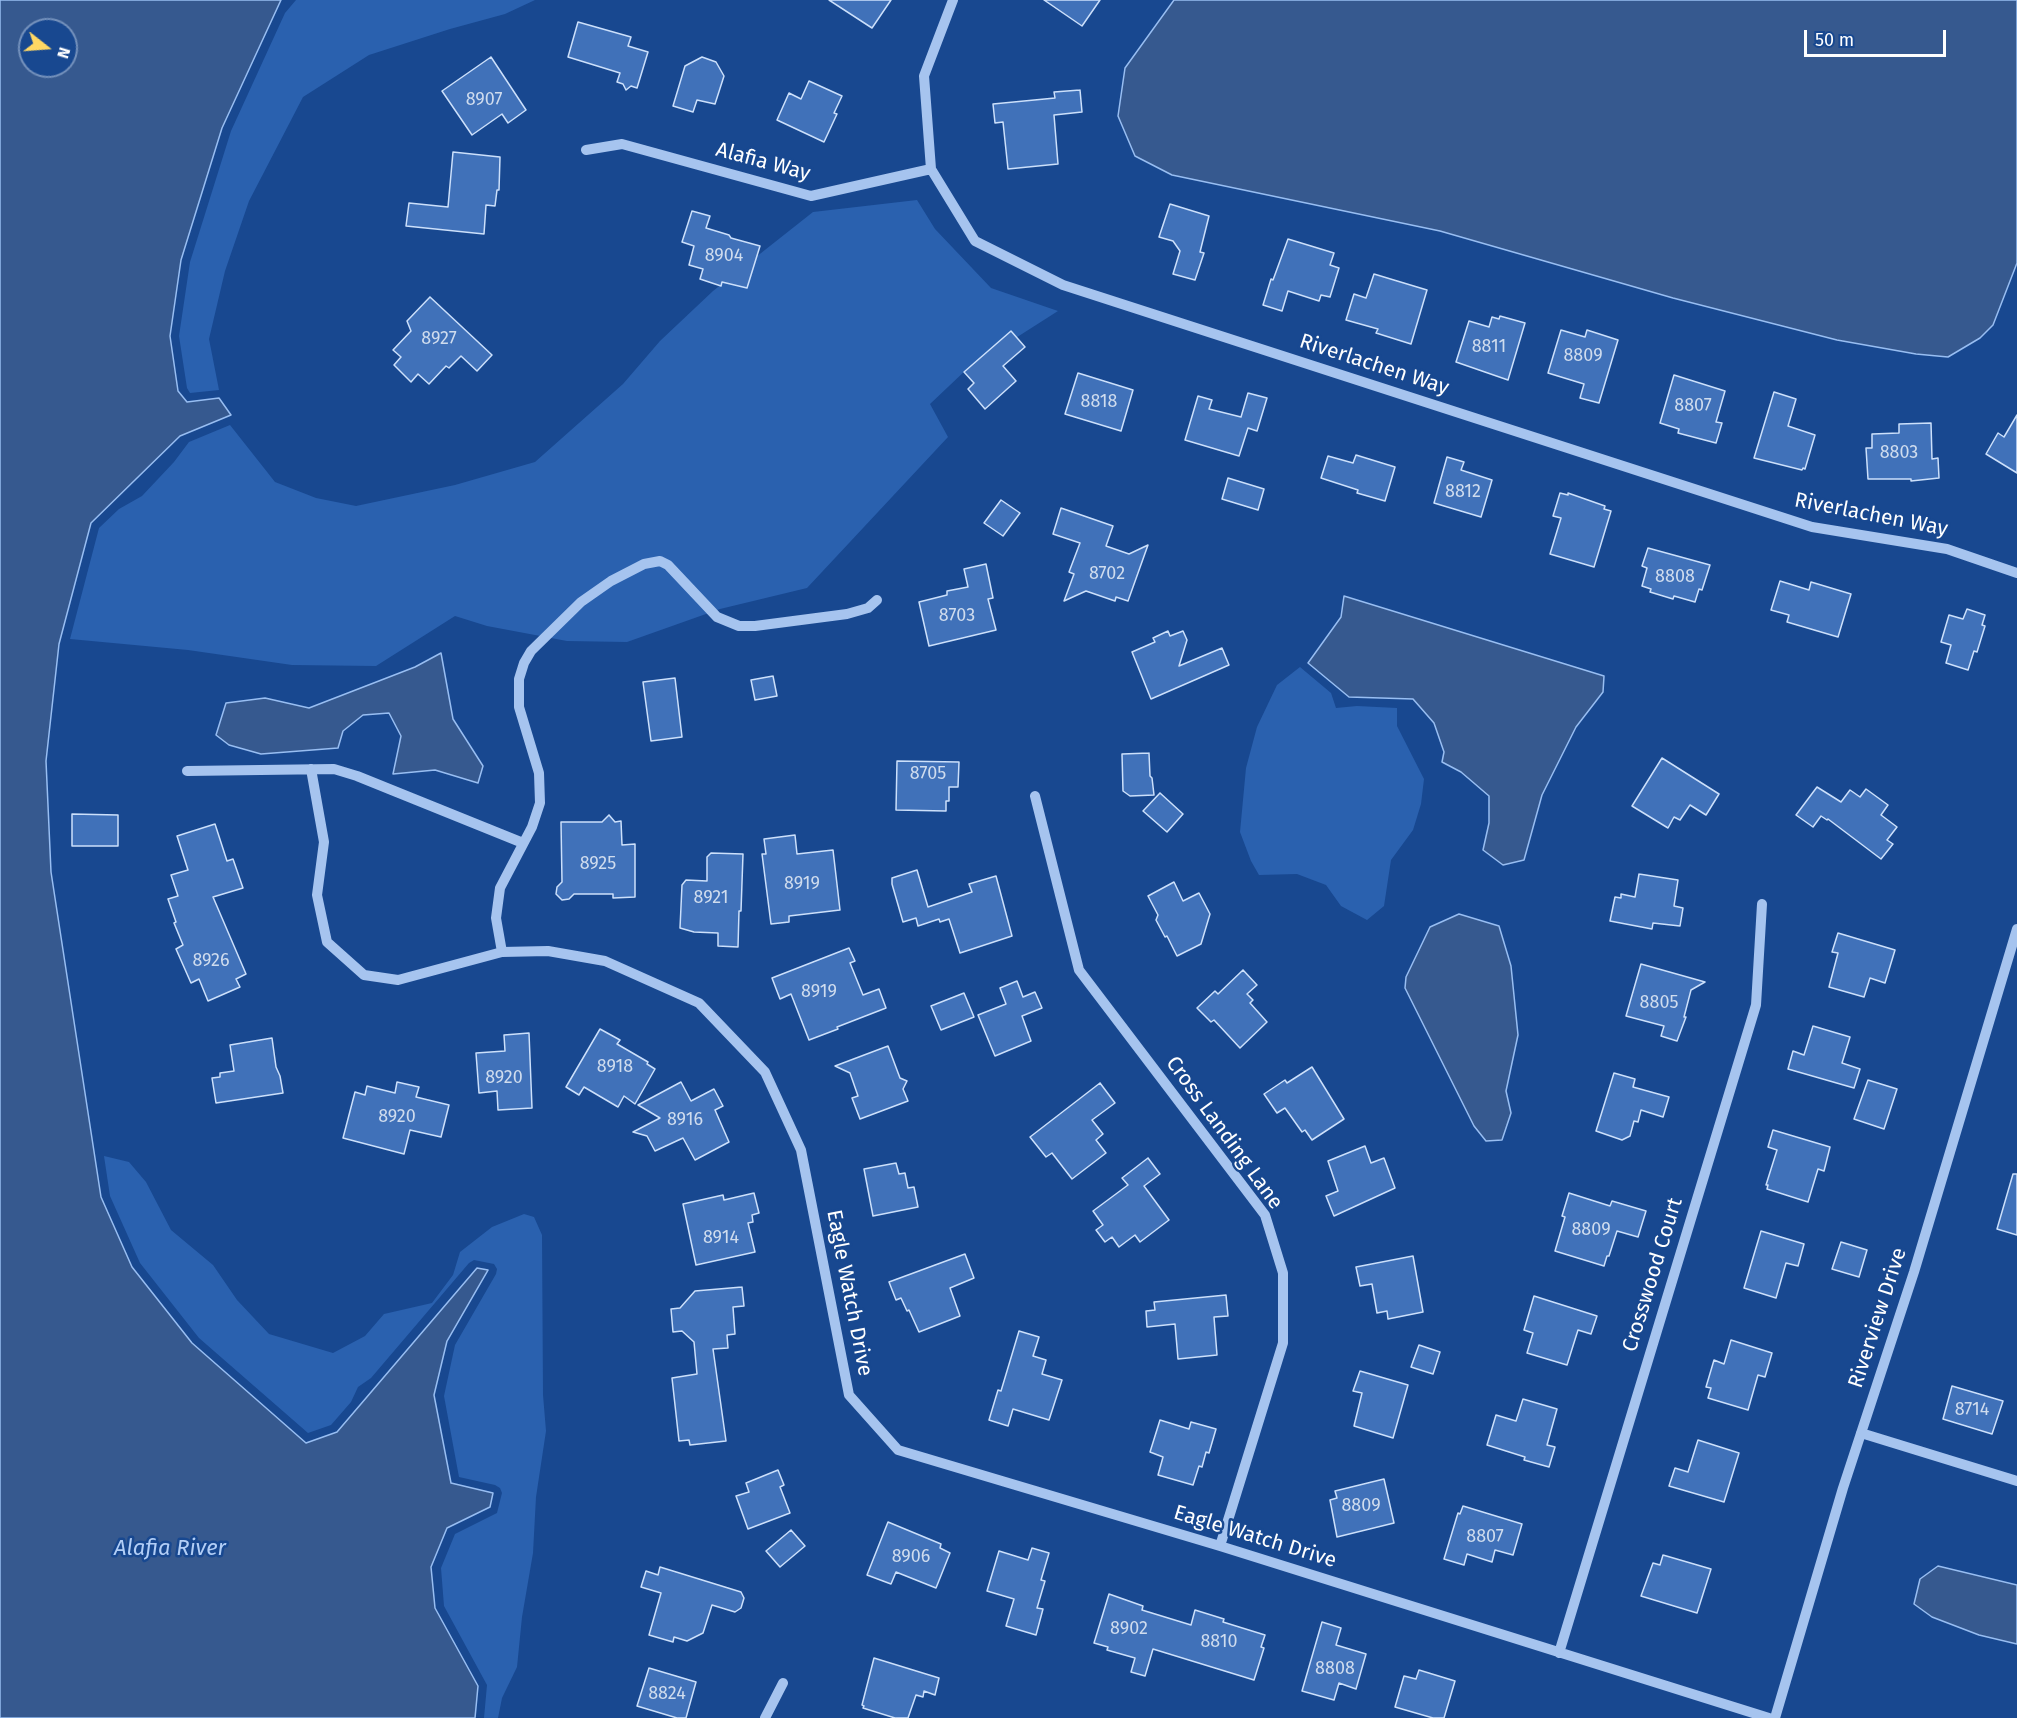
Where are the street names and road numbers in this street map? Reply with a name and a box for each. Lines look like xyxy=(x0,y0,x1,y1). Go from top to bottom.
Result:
street label: Alafia Way xyxy=(713,137,813,187)
street label: Riverlachen Way xyxy=(1296,329,1452,401)
street label: Riverlachen Way xyxy=(1792,488,1950,542)
street label: Cross Landing Lane xyxy=(1160,1052,1288,1214)
street label: Crosswood Court xyxy=(1618,1195,1688,1355)
street label: Eagle Watch Drive xyxy=(821,1208,877,1378)
street label: Riverview Drive xyxy=(1843,1245,1913,1391)
street label: Eagle Watch Drive xyxy=(1171,1500,1339,1574)

